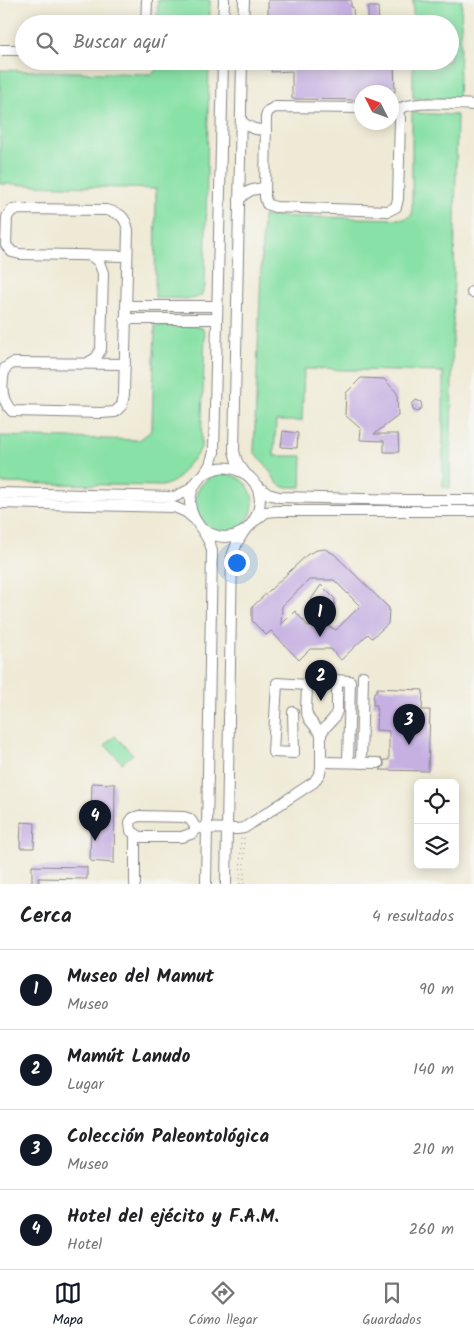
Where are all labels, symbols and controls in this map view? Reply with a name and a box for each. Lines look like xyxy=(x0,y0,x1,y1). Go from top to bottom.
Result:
search box xyxy=(15,15,459,70)
text: Buscar aquí xyxy=(73,28,165,58)
icon: search xyxy=(33,29,61,57)
north arrow xyxy=(354,85,399,130)
your location xyxy=(224,550,250,576)
pin: 1 xyxy=(304,596,336,637)
pin: 2 xyxy=(305,660,337,701)
pin: 3 xyxy=(393,704,425,745)
map controls xyxy=(414,779,459,869)
button: locate xyxy=(414,779,459,824)
pin: 4 xyxy=(79,800,111,841)
button: layers xyxy=(414,824,459,869)
text: Cerca xyxy=(20,900,72,933)
text: 4 resultados xyxy=(372,904,454,929)
text: Museo del Mamut xyxy=(67,962,214,992)
text: 1 xyxy=(34,977,38,1002)
text: 90 m xyxy=(419,977,454,1002)
text: Museo xyxy=(67,992,109,1017)
text: Mamút Lanudo xyxy=(67,1042,190,1072)
text: 2 xyxy=(31,1057,41,1082)
text: 140 m xyxy=(413,1057,454,1082)
text: Lugar xyxy=(67,1072,104,1097)
text: Colección Paleontológica xyxy=(67,1122,269,1152)
text: 3 xyxy=(32,1137,40,1162)
text: 210 m xyxy=(413,1137,454,1162)
text: Museo xyxy=(67,1152,109,1177)
text: Hotel del ejécito y F.A.M. xyxy=(67,1202,279,1232)
text: 4 xyxy=(32,1217,40,1242)
text: 260 m xyxy=(409,1217,454,1242)
text: Hotel xyxy=(67,1232,102,1257)
tab: Mapa xyxy=(52,1279,83,1331)
tab: Cómo llegar xyxy=(188,1279,257,1331)
tab: Guardados xyxy=(362,1279,422,1331)

